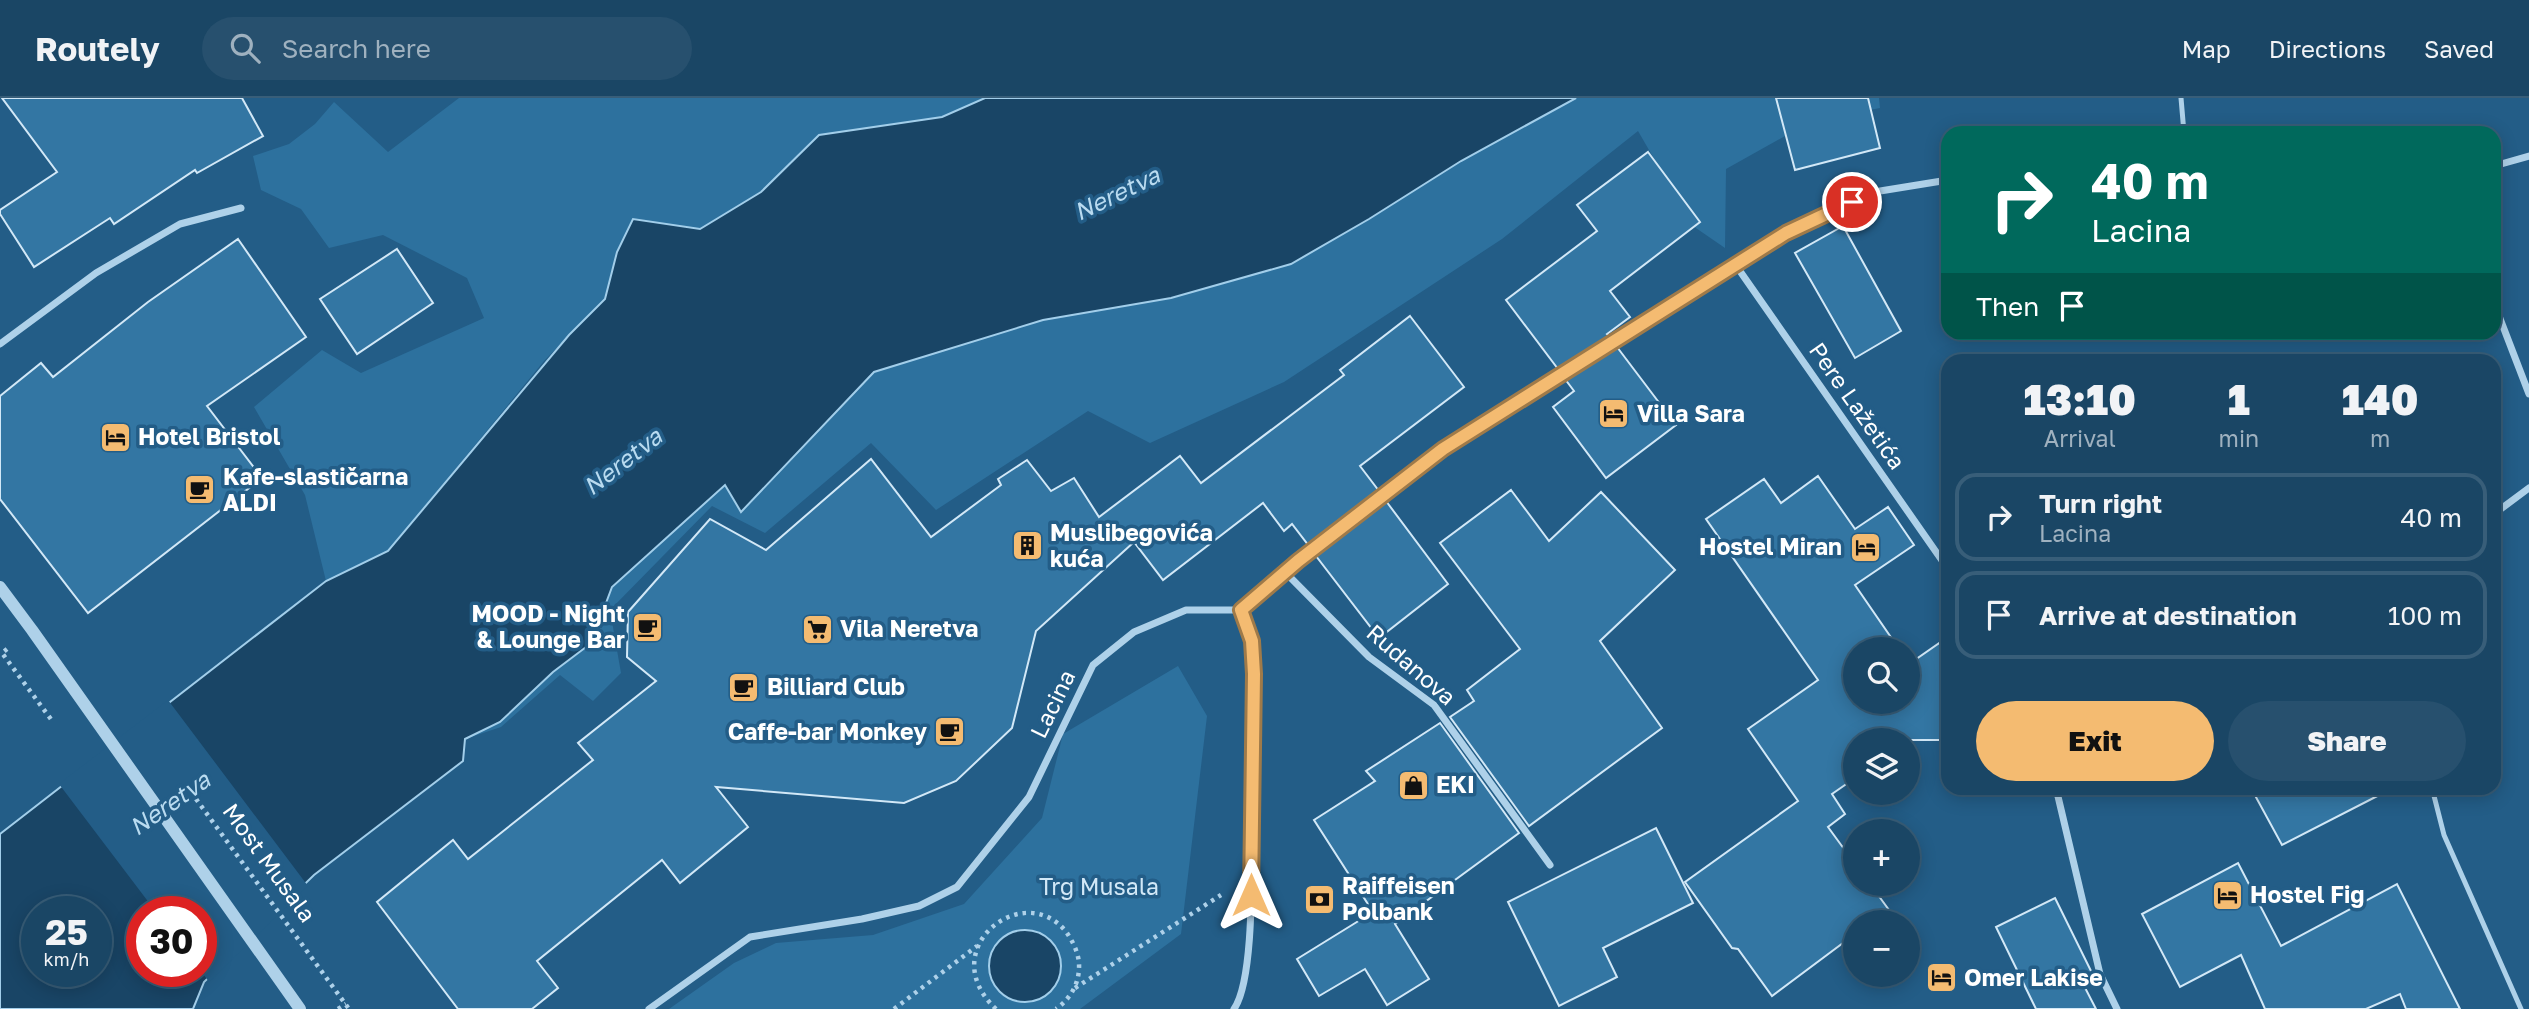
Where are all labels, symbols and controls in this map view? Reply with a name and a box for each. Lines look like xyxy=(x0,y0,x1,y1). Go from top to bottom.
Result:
search box xyxy=(202,17,692,80)
text: Routely xyxy=(35,29,160,68)
icon: search xyxy=(226,29,264,67)
text: Search here xyxy=(282,33,431,64)
text: Map xyxy=(2182,34,2231,63)
text: Directions xyxy=(2269,34,2386,63)
text: Saved xyxy=(2424,34,2494,63)
text: 40 m xyxy=(2091,151,2209,210)
icon: right xyxy=(1976,154,2067,245)
water label: Neretva xyxy=(1069,159,1165,226)
pin xyxy=(1822,172,1882,232)
icon: arrive xyxy=(1833,183,1871,221)
text: Lacina xyxy=(2091,211,2191,249)
icon: arrive xyxy=(2053,287,2091,325)
text: Then xyxy=(1976,291,2039,322)
street label: Pere Lažetića xyxy=(1804,337,1912,474)
text: 13:10 xyxy=(2024,374,2136,424)
text: 1 xyxy=(2228,374,2250,424)
text: 140 xyxy=(2342,374,2418,424)
hotel icon: Villa Sara xyxy=(1597,397,1631,431)
place label: Villa Sara xyxy=(1637,399,1745,427)
hotel icon: Hotel Bristol xyxy=(98,420,132,454)
water label: Neretva xyxy=(577,420,668,500)
place label: Hotel Bristol xyxy=(138,422,281,450)
text: Arrival xyxy=(2044,424,2116,452)
text: min xyxy=(2219,424,2259,452)
text: m xyxy=(2370,424,2390,452)
place label: Kafe-slastičarna ALDI xyxy=(223,462,408,516)
cafe icon: Kafe-slastičarna ALDI xyxy=(183,473,217,507)
text: Turn right xyxy=(2039,488,2162,519)
icon: right xyxy=(1980,498,2018,536)
text: 40 m xyxy=(2401,502,2462,533)
place label: Muslibegovića kuća xyxy=(1050,518,1213,572)
text: Lacina xyxy=(2039,519,2111,547)
building icon: Muslibegovića kuća xyxy=(1010,529,1044,563)
hotel icon: Hostel Miran xyxy=(1848,530,1882,564)
place label: Hostel Miran xyxy=(1699,532,1842,560)
icon: arrive xyxy=(1980,596,2018,634)
place label: MOOD - Night & Lounge Bar xyxy=(471,599,625,653)
text: Arrive at destination xyxy=(2039,600,2297,631)
text: 100 m xyxy=(2388,600,2462,631)
cafe icon: MOOD - Night & Lounge Bar xyxy=(631,610,665,644)
supermarket icon: Vila Neretva xyxy=(800,612,834,646)
place label: Vila Neretva xyxy=(840,614,978,642)
street label: Rudanova xyxy=(1361,618,1462,711)
map controls xyxy=(1843,637,1920,987)
button: search xyxy=(1843,637,1920,714)
street label: Lacina xyxy=(1024,665,1081,742)
cafe icon: Billiard Club xyxy=(727,670,761,704)
place label: Billiard Club xyxy=(767,672,905,700)
button: Exit xyxy=(1976,701,2214,781)
button: Share xyxy=(2228,701,2466,781)
cafe icon: Caffe-bar Monkey xyxy=(933,715,967,749)
place label: Caffe-bar Monkey xyxy=(728,717,927,745)
button: layers xyxy=(1843,728,1920,805)
water label: Neretva xyxy=(123,764,216,841)
shop icon: EKI xyxy=(1396,768,1430,802)
place label: EKI xyxy=(1436,770,1475,798)
street label: Most Musala xyxy=(217,798,322,927)
button: + xyxy=(1843,819,1920,896)
position arrow xyxy=(1214,858,1288,932)
place label: Raiffeisen Polbank xyxy=(1342,871,1455,925)
park label: Trg Musala xyxy=(1039,872,1159,900)
hotel icon: Hostel Fig xyxy=(2210,878,2244,912)
place label: Hostel Fig xyxy=(2250,880,2364,908)
bank icon: Raiffeisen Polbank xyxy=(1302,882,1336,916)
speed limit sign: 30 xyxy=(126,896,217,987)
button: − xyxy=(1843,910,1920,987)
text: 25 xyxy=(45,911,88,953)
text: km/h xyxy=(44,948,89,970)
hotel icon: Omer Lakise xyxy=(1924,961,1958,995)
place label: Omer Lakise xyxy=(1964,963,2103,991)

